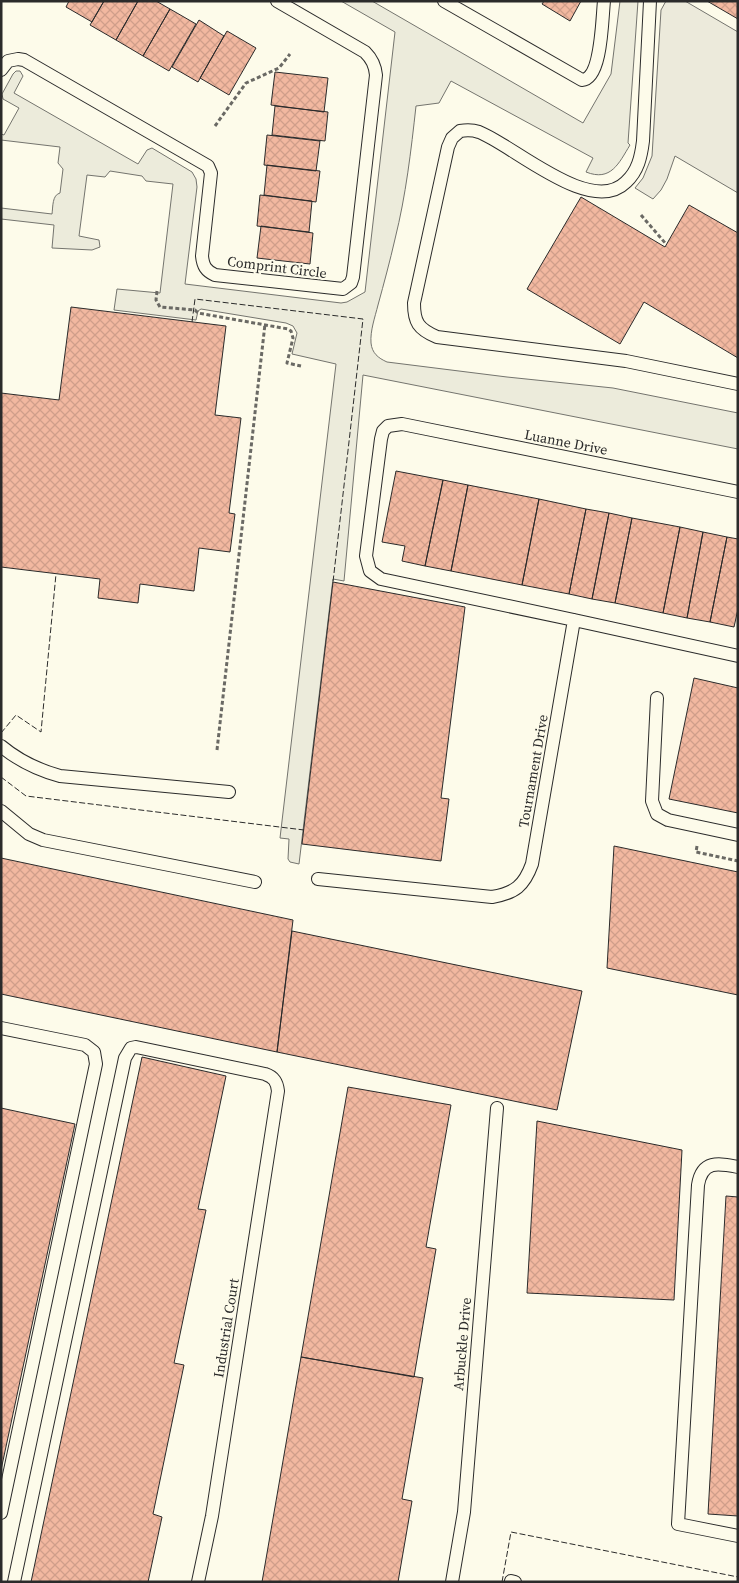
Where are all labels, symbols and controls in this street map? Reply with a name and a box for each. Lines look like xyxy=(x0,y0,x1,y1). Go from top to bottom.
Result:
street label: Comprint Circle xyxy=(226,251,328,283)
street label: Luanne Drive xyxy=(523,424,609,460)
street label: Tournament Drive xyxy=(513,713,553,829)
street label: Industrial Court xyxy=(208,1277,244,1379)
street label: Arbuckle Drive xyxy=(448,1296,476,1392)

